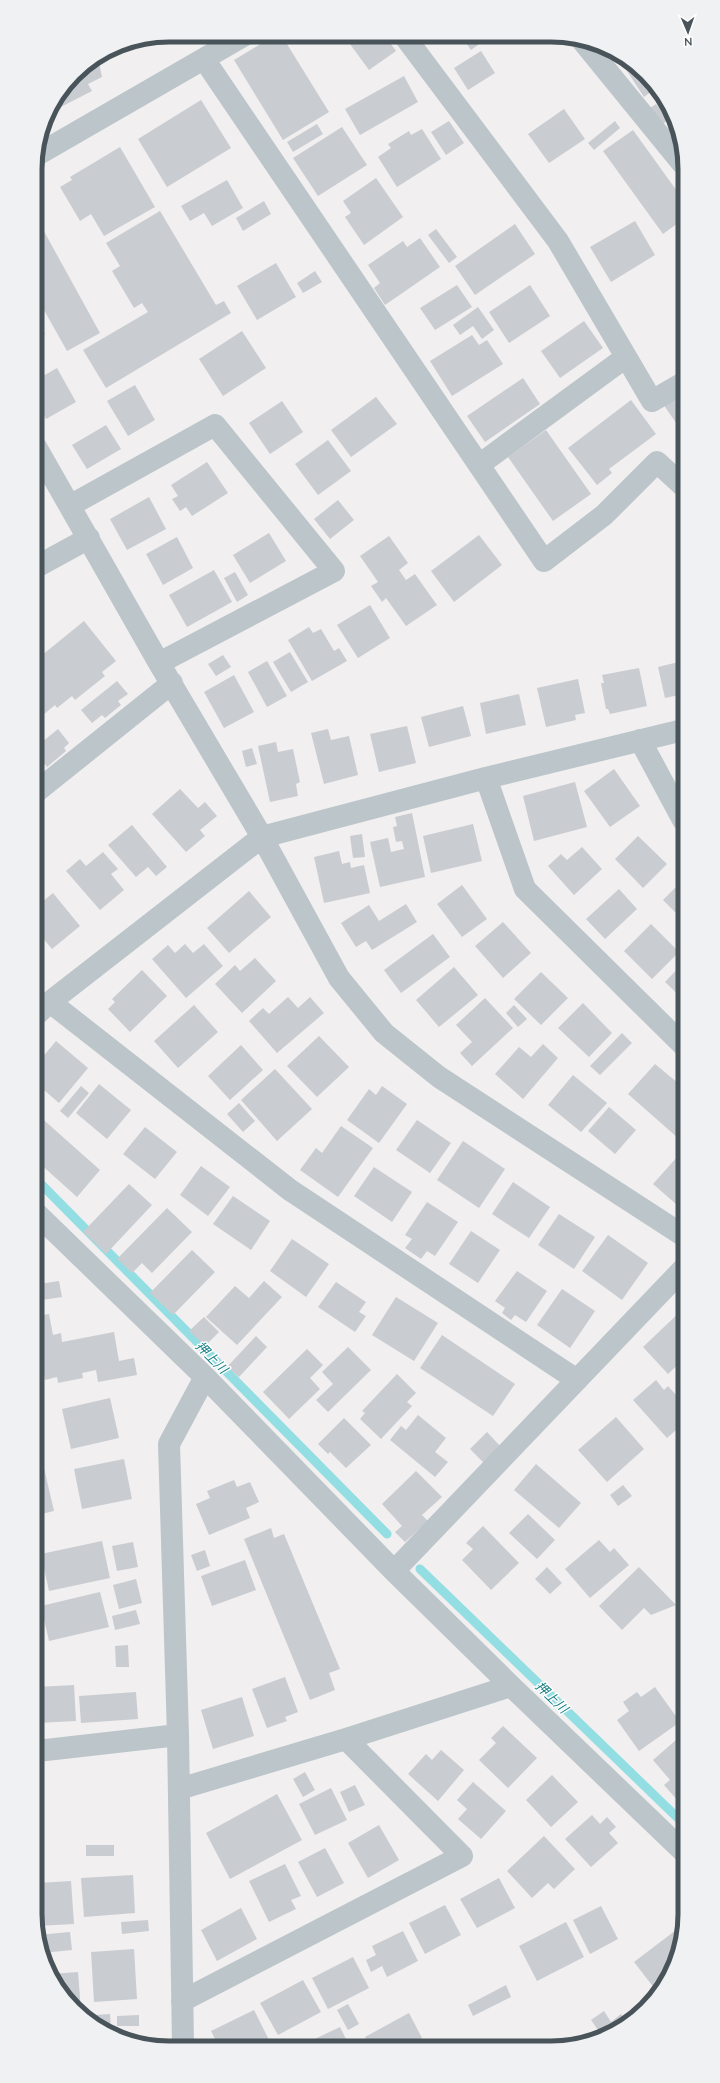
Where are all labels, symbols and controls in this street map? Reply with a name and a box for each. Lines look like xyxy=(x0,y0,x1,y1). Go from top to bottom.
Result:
north arrow xyxy=(668,12,708,52)
text: N xyxy=(684,34,693,49)
water label: 押上川 xyxy=(191,1338,233,1379)
water label: 押上川 xyxy=(531,1678,573,1719)

